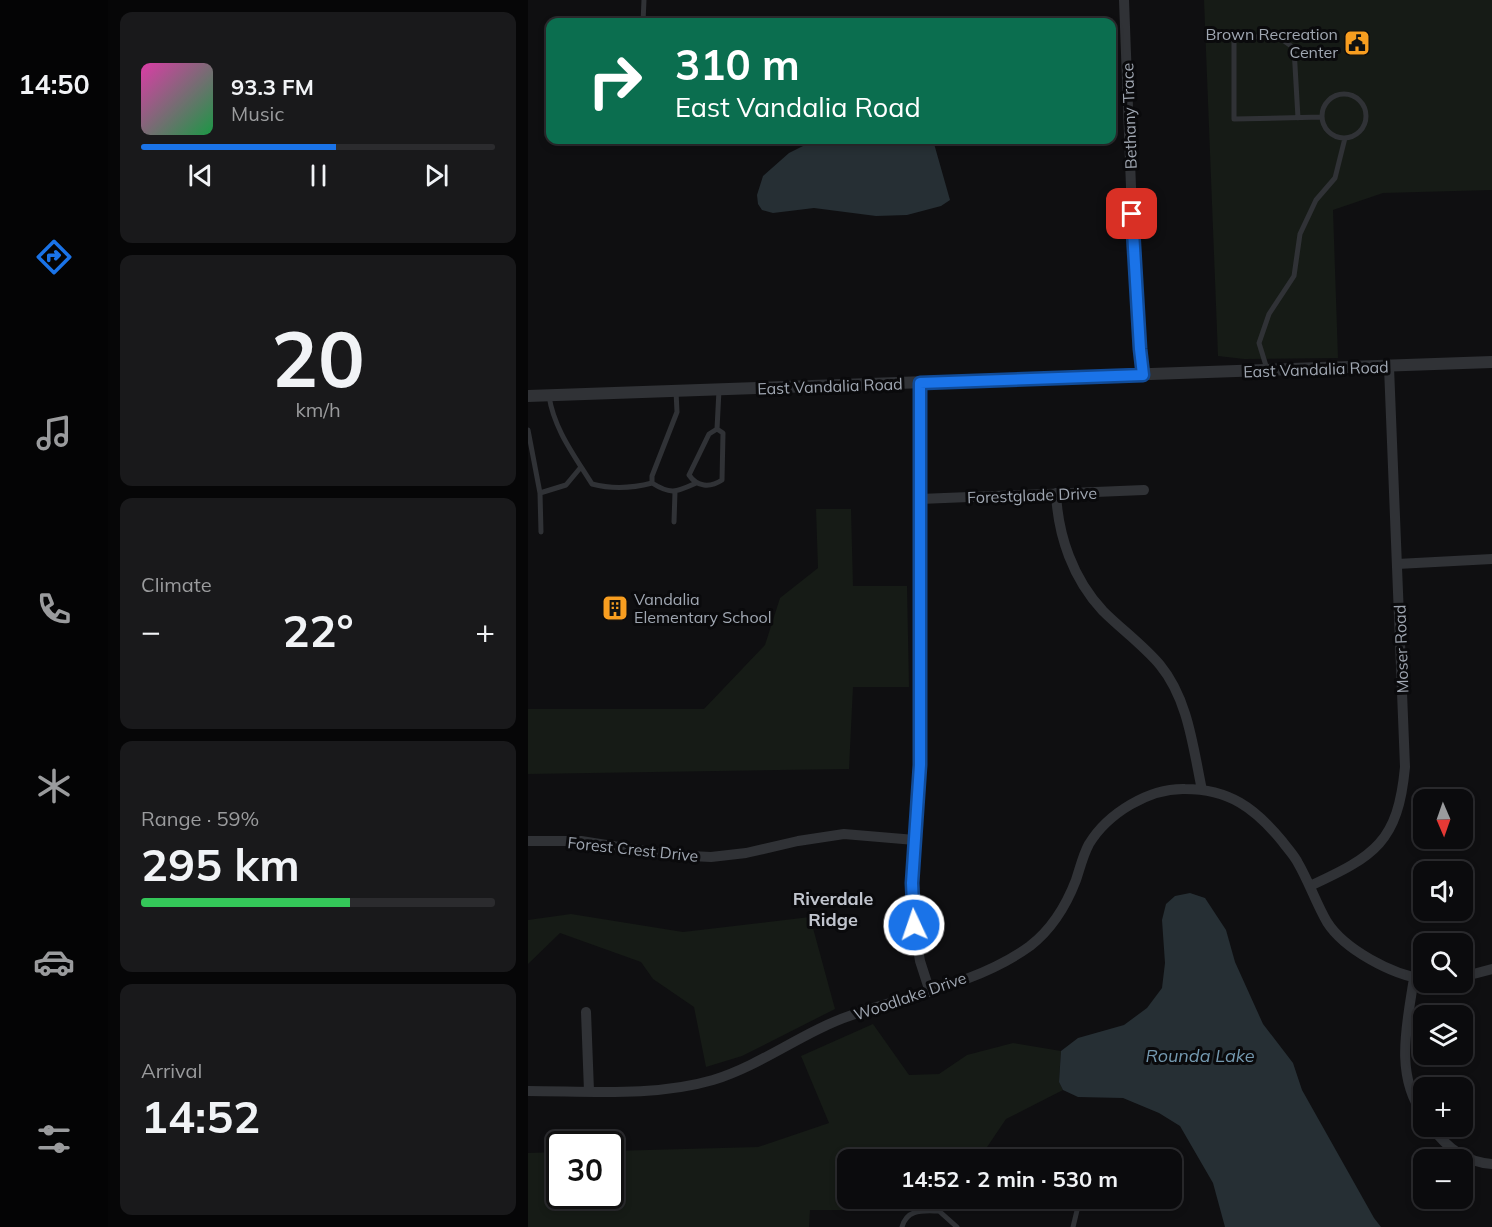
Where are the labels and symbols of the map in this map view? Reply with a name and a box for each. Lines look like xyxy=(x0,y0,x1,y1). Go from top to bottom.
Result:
place label: Brown Recreation Center xyxy=(1205,24,1338,62)
public building icon: Brown Recreation Center xyxy=(1342,28,1372,58)
street label: Bethany Trace xyxy=(1117,63,1141,169)
pin xyxy=(1106,188,1157,239)
street label: East Vandalia Road xyxy=(1243,356,1389,382)
street label: East Vandalia Road xyxy=(757,373,903,399)
street label: Forestglade Drive xyxy=(967,483,1097,507)
place label: Vandalia Elementary School xyxy=(634,589,772,627)
building icon: Vandalia Elementary School xyxy=(600,593,630,623)
street label: Moser Road xyxy=(1389,604,1413,694)
north arrow xyxy=(1413,789,1473,849)
street label: Forest Crest Drive xyxy=(567,832,699,866)
district label: Riverdale Ridge xyxy=(793,887,873,931)
position arrow xyxy=(882,893,946,957)
street label: Woodlake Drive xyxy=(851,967,969,1025)
water label: Rounda Lake xyxy=(1145,1044,1255,1067)
speed limit sign: 30 xyxy=(546,1131,624,1209)

